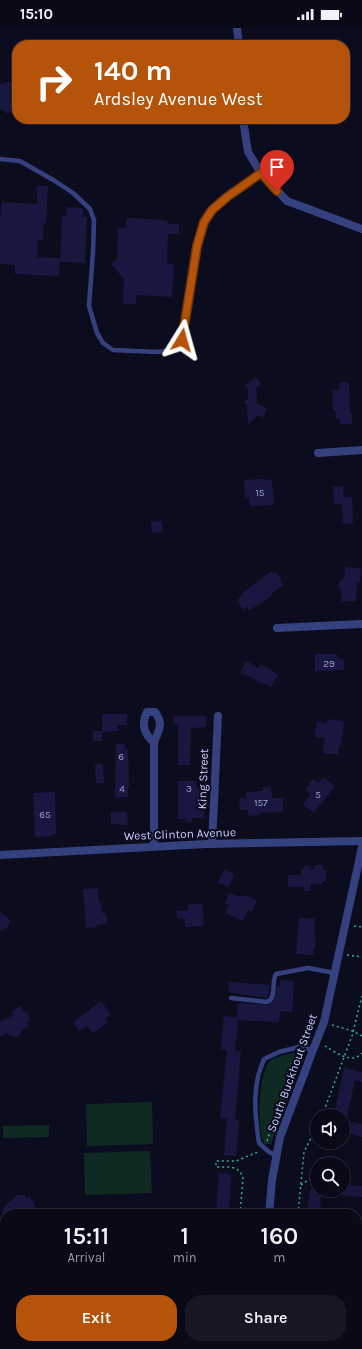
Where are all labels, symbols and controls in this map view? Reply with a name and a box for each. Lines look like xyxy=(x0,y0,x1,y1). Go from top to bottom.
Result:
text: 15:10 xyxy=(20,5,53,23)
text: 140 m xyxy=(94,54,172,87)
icon: right xyxy=(28,56,80,108)
text: Ardsley Avenue West xyxy=(94,88,262,110)
pin xyxy=(260,150,294,191)
icon: arrive xyxy=(266,156,288,178)
position arrow xyxy=(161,319,203,361)
house number: 15 xyxy=(256,487,265,499)
house number: 29 xyxy=(323,658,335,670)
street label: King Street xyxy=(195,748,211,810)
house number: 6 xyxy=(118,751,124,763)
house number: 4 xyxy=(119,783,125,795)
house number: 3 xyxy=(186,783,192,795)
house number: 5 xyxy=(315,789,321,801)
house number: 157 xyxy=(254,797,268,809)
house number: 65 xyxy=(39,809,51,821)
street label: West Clinton Avenue xyxy=(124,825,236,843)
street label: South Buckhout Street xyxy=(264,1012,320,1134)
map controls xyxy=(310,1109,350,1197)
button: sound xyxy=(310,1109,350,1149)
button: search xyxy=(310,1157,350,1197)
text: 15:11 xyxy=(64,1222,109,1250)
text: 1 xyxy=(181,1222,189,1250)
text: 160 xyxy=(261,1222,298,1250)
text: Arrival xyxy=(67,1250,105,1265)
text: min xyxy=(173,1250,197,1265)
text: m xyxy=(273,1250,285,1265)
button: Exit xyxy=(16,1295,177,1341)
button: Share xyxy=(185,1295,346,1341)

